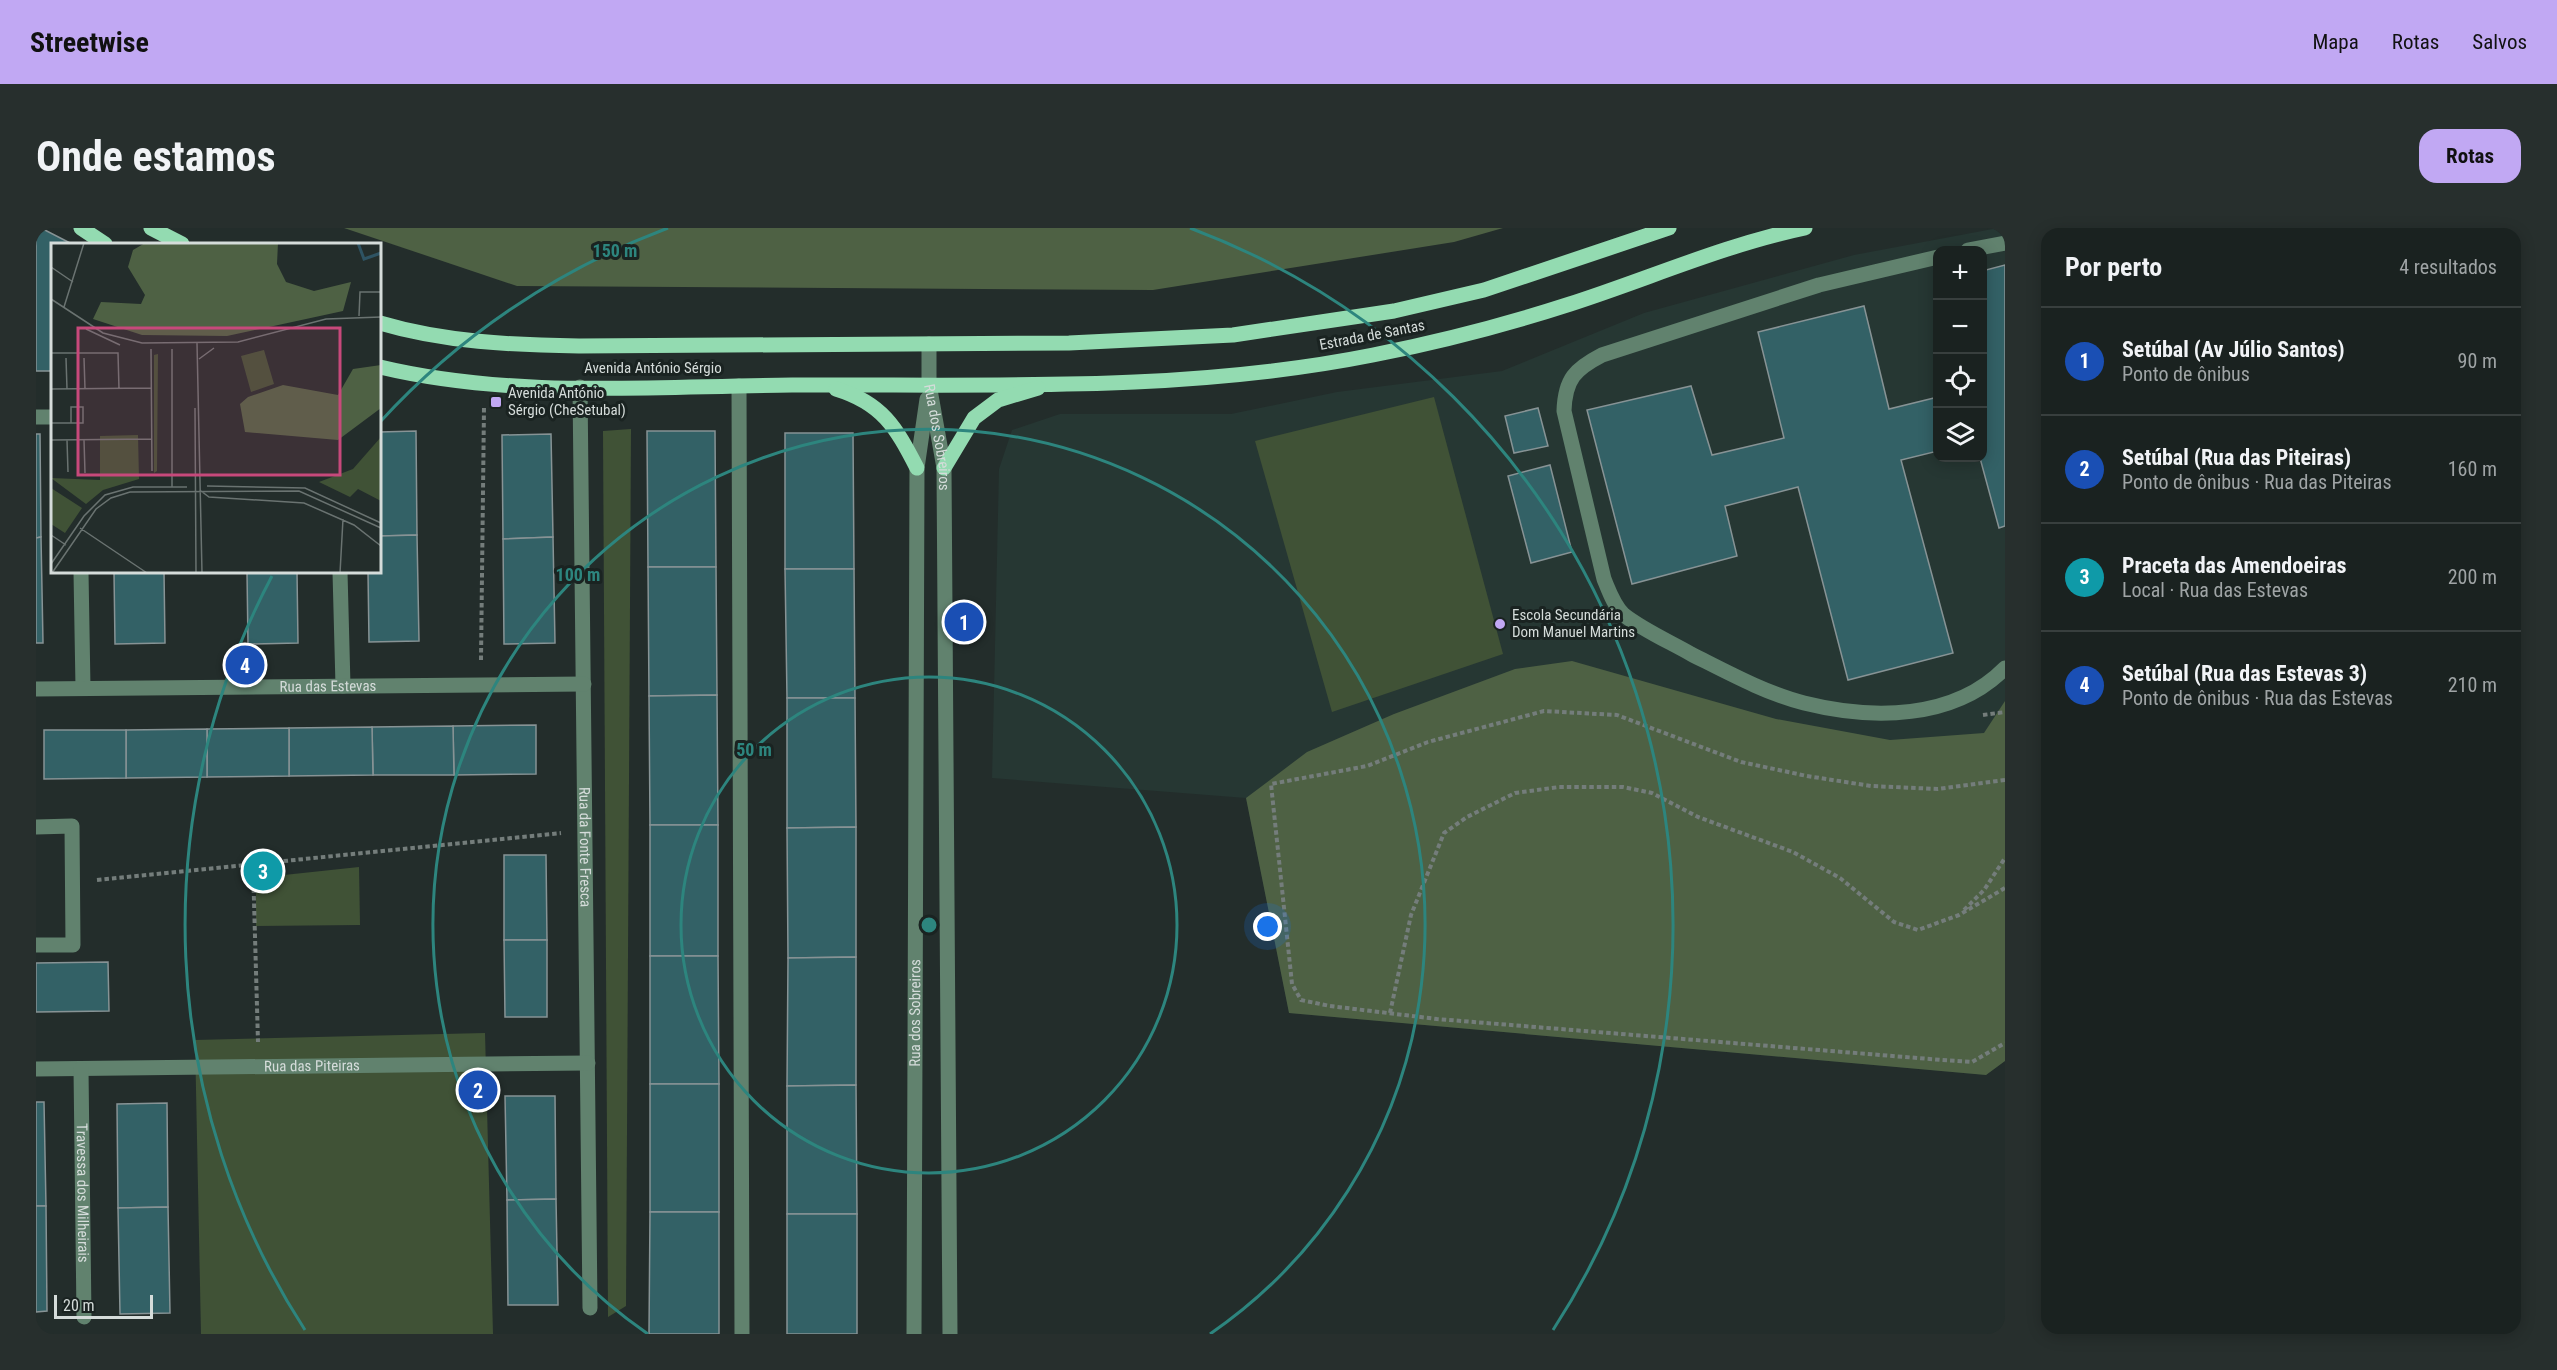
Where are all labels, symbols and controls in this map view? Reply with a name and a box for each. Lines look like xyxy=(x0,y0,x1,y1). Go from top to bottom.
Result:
text: Streetwise xyxy=(30,26,149,59)
text: Mapa xyxy=(2312,30,2359,54)
text: Rotas xyxy=(2392,30,2439,54)
text: Salvos xyxy=(2472,30,2527,54)
button: Rotas xyxy=(2419,129,2521,183)
text: Onde estamos xyxy=(36,132,276,181)
text: 150 m xyxy=(593,240,637,261)
inset map xyxy=(51,243,381,573)
map controls xyxy=(1933,246,1987,462)
button: + xyxy=(1933,246,1987,300)
text: Por perto xyxy=(2065,252,2162,282)
text: 4 resultados xyxy=(2399,255,2497,279)
button: − xyxy=(1933,300,1987,354)
street label: Estrada de Santas xyxy=(1318,316,1426,354)
text: Setúbal (Av Júlio Santos) xyxy=(2122,337,2345,362)
text: 1 xyxy=(2079,349,2090,373)
text: 90 m xyxy=(2458,349,2497,373)
button: locate xyxy=(1933,354,1987,408)
street label: Avenida António Sérgio xyxy=(584,359,722,377)
text: Ponto de ônibus xyxy=(2122,362,2250,386)
street label: Rua dos Sobreiros xyxy=(920,383,953,491)
place label: Avenida António Sérgio (CheSetubal) xyxy=(508,384,626,419)
marker: Avenida António Sérgio (CheSetubal) xyxy=(489,395,503,409)
button: layers xyxy=(1933,408,1987,462)
text: Setúbal (Rua das Piteiras) xyxy=(2122,445,2351,470)
text: 2 xyxy=(2079,457,2090,481)
text: 160 m xyxy=(2448,457,2497,481)
text: Ponto de ônibus · Rua das Piteiras xyxy=(2122,470,2392,494)
text: Praceta das Amendoeiras xyxy=(2122,553,2347,578)
text: 100 m xyxy=(556,564,600,585)
text: 3 xyxy=(2079,565,2090,589)
text: 200 m xyxy=(2448,565,2497,589)
text: Local · Rua das Estevas xyxy=(2122,578,2308,602)
pin: 1 xyxy=(944,600,984,644)
place label: Escola Secundária Dom Manuel Martins xyxy=(1512,606,1635,641)
marker: Escola Secundária Dom Manuel Martins xyxy=(1493,617,1507,631)
pin: 4 xyxy=(226,642,264,688)
text: Setúbal (Rua das Estevas 3) xyxy=(2122,661,2367,686)
text: 4 xyxy=(2079,673,2090,697)
text: 210 m xyxy=(2448,673,2497,697)
street label: Rua das Estevas xyxy=(279,677,377,696)
text: Ponto de ônibus · Rua das Estevas xyxy=(2122,686,2393,710)
text: 50 m xyxy=(736,739,772,760)
street label: Rua da Fonte Fresca xyxy=(575,787,595,907)
pin: 3 xyxy=(244,848,282,894)
your location xyxy=(1253,912,1282,941)
centre of rings xyxy=(919,915,939,935)
street label: Rua dos Sobreiros xyxy=(906,959,924,1067)
street label: Rua das Piteiras xyxy=(264,1056,360,1076)
pin: 2 xyxy=(458,1068,498,1112)
street label: Travessa dos Milheirais xyxy=(73,1123,92,1263)
scale bar xyxy=(54,1292,153,1320)
text: 20 m xyxy=(63,1296,95,1315)

